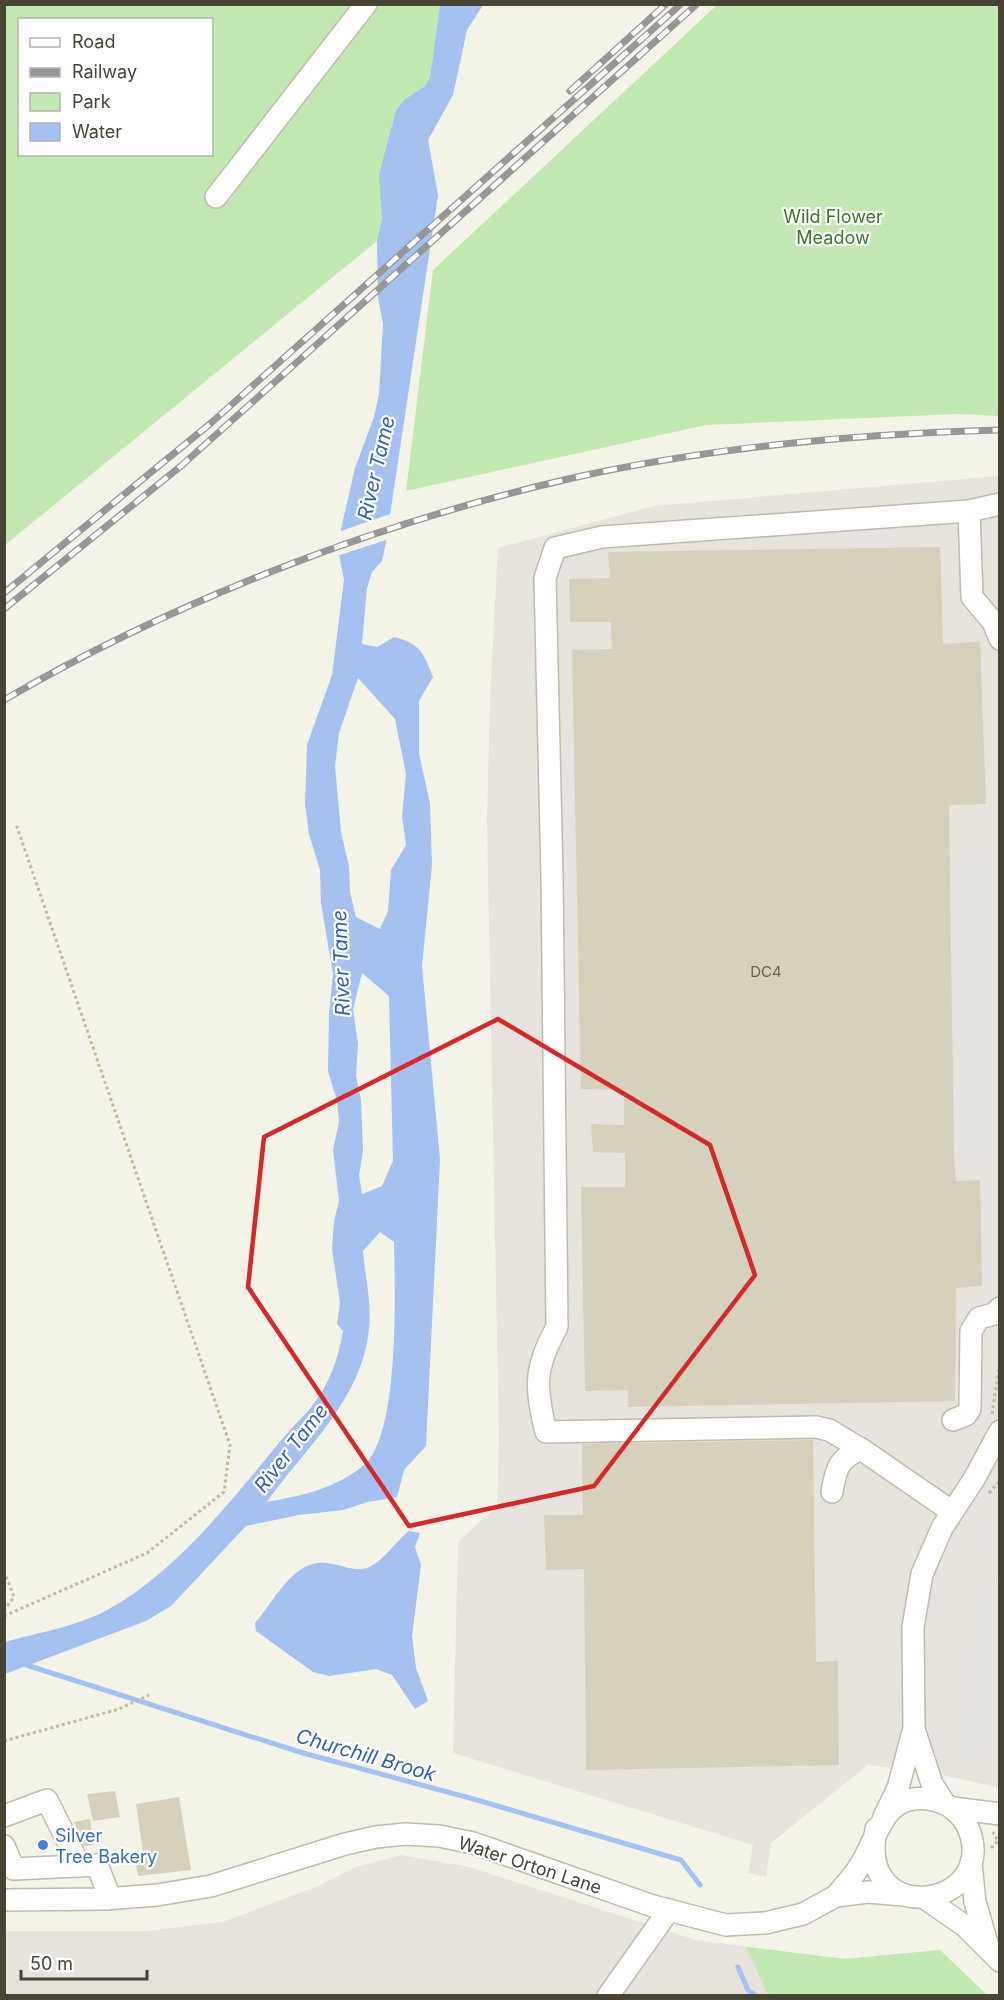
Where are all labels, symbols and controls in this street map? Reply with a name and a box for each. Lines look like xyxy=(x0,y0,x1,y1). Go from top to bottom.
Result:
legend xyxy=(18,18,213,156)
text: Road xyxy=(72,31,115,52)
text: Railway xyxy=(72,61,137,82)
text: Park xyxy=(72,91,111,112)
text: Water xyxy=(72,121,122,142)
park label: Wild Flower Meadow xyxy=(783,206,883,248)
water label: River Tame xyxy=(352,414,400,522)
water label: River Tame xyxy=(327,910,355,1016)
house number: DC4 xyxy=(750,962,782,981)
water label: River Tame xyxy=(249,1399,333,1497)
water label: Churchill Brook xyxy=(293,1724,440,1787)
place label: Silver Tree Bakery xyxy=(55,1825,157,1867)
street label: Water Orton Lane xyxy=(456,1832,604,1898)
marker: Silver Tree Bakery xyxy=(36,1838,50,1852)
scale bar xyxy=(21,1943,147,1981)
text: 50 m xyxy=(30,1953,73,1974)

